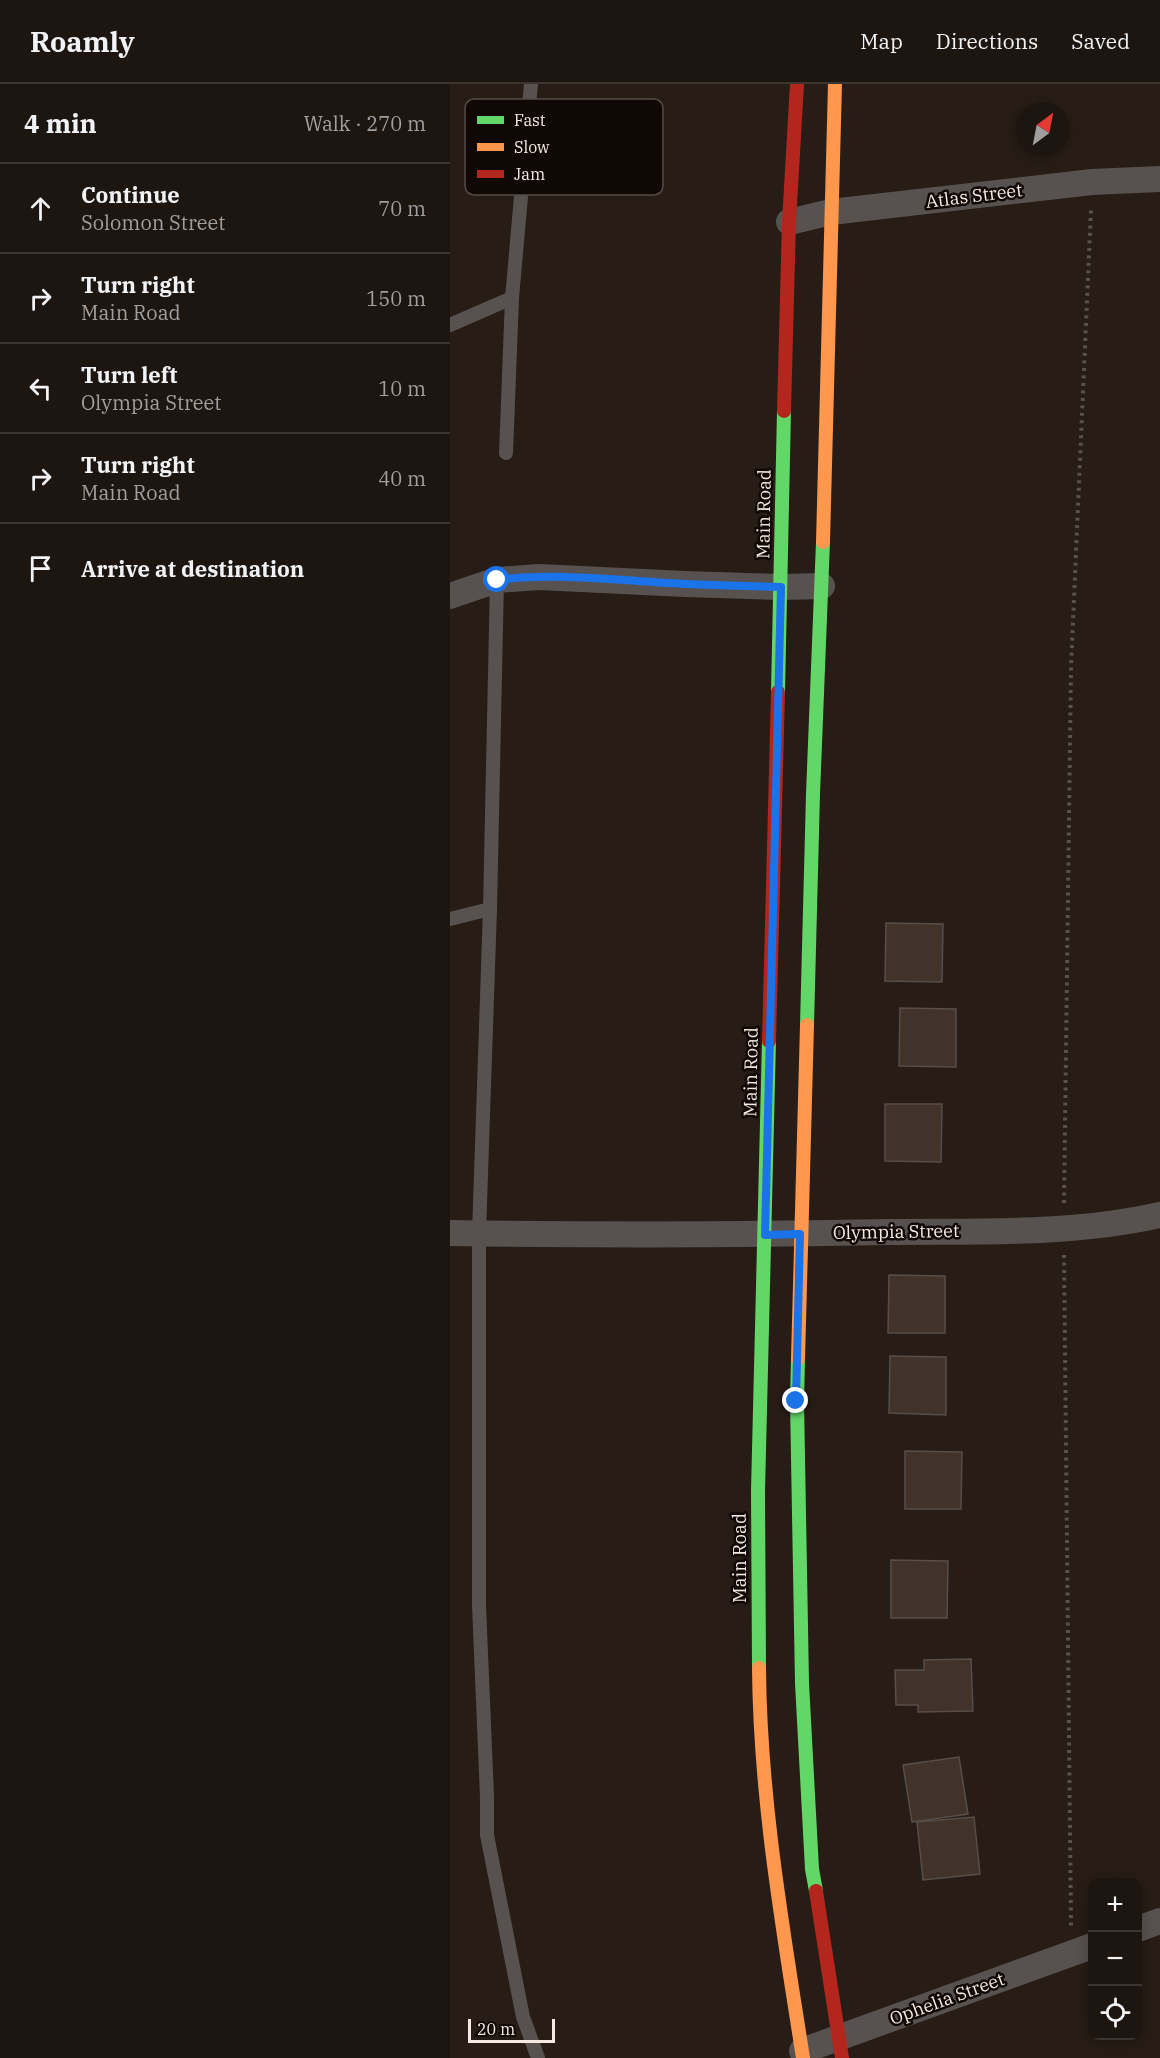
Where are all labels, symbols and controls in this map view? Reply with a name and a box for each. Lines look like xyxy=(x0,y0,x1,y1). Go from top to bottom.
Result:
text: Roamly xyxy=(30,23,135,60)
text: Map xyxy=(860,27,903,55)
text: Directions xyxy=(936,27,1038,55)
text: Saved xyxy=(1071,27,1130,55)
legend xyxy=(465,99,663,195)
north arrow xyxy=(1016,102,1070,156)
text: 4 min xyxy=(24,106,97,140)
text: Walk · 270 m xyxy=(304,110,426,137)
text: Fast xyxy=(514,110,546,130)
text: Slow xyxy=(514,137,550,157)
text: Jam xyxy=(514,164,545,184)
street label: Atlas Street xyxy=(924,178,1024,213)
text: Continue xyxy=(81,180,180,209)
icon: ahead xyxy=(24,192,57,225)
text: 70 m xyxy=(378,195,426,222)
text: Solomon Street xyxy=(81,209,225,236)
text: Turn right xyxy=(81,270,195,299)
icon: right xyxy=(24,282,57,315)
text: 150 m xyxy=(366,285,426,312)
text: Main Road xyxy=(81,299,181,326)
text: Turn left xyxy=(81,360,177,389)
icon: left xyxy=(24,372,57,405)
text: 10 m xyxy=(378,375,426,402)
text: Olympia Street xyxy=(81,389,221,416)
text: Turn right xyxy=(81,450,195,479)
icon: right xyxy=(24,462,57,495)
text: 40 m xyxy=(378,465,426,492)
street label: Main Road xyxy=(751,469,776,559)
text: Main Road xyxy=(81,479,181,506)
icon: arrive xyxy=(24,552,57,585)
text: Arrive at destination xyxy=(81,554,304,583)
route start xyxy=(483,566,509,592)
street label: Main Road xyxy=(738,1027,763,1117)
street label: Olympia Street xyxy=(833,1219,959,1244)
route end xyxy=(782,1387,808,1413)
street label: Main Road xyxy=(728,1513,751,1603)
map controls xyxy=(1088,1878,1142,2040)
button: + xyxy=(1088,1878,1142,1932)
button: − xyxy=(1088,1932,1142,1986)
street label: Ophelia Street xyxy=(886,1967,1007,2030)
button: locate xyxy=(1088,1986,1142,2040)
scale bar xyxy=(468,2016,555,2044)
text: 20 m xyxy=(477,2019,515,2039)

